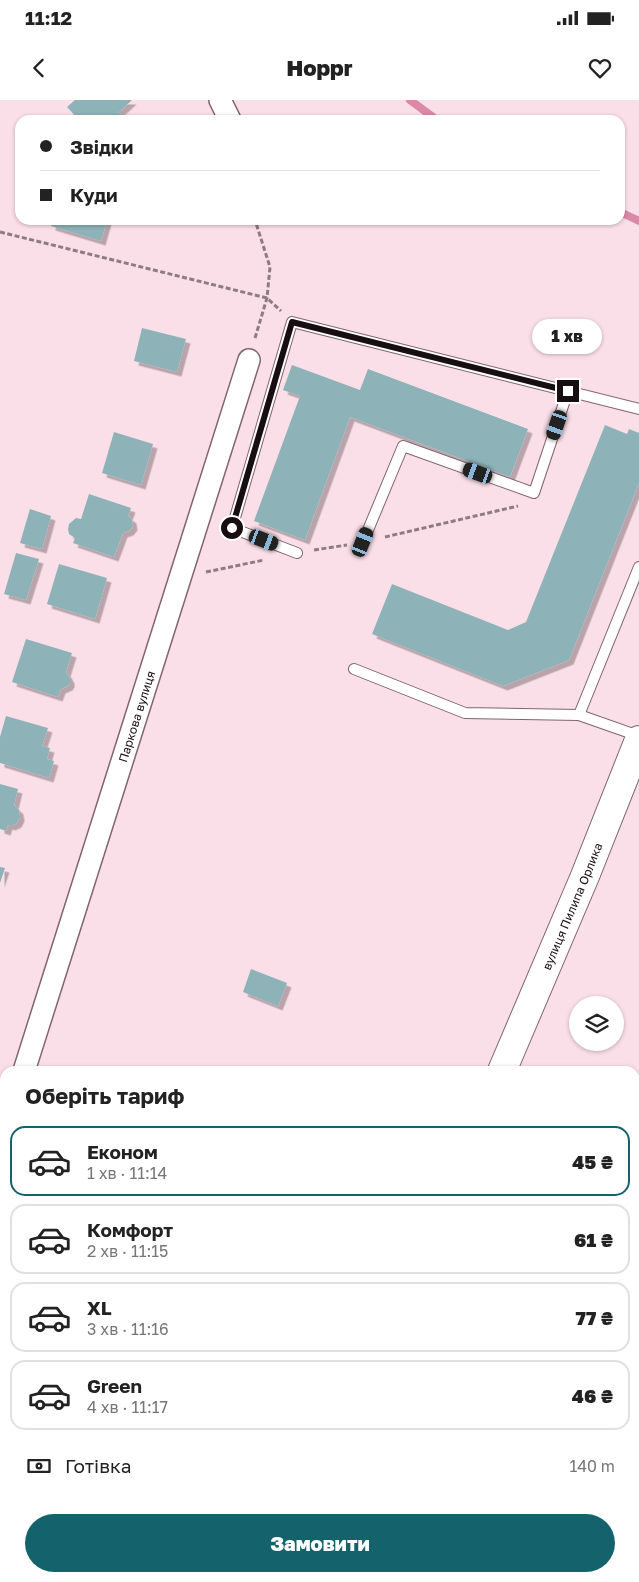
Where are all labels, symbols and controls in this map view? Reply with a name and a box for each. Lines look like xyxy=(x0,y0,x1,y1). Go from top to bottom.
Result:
text: 11:12 xyxy=(25,6,72,29)
icon: back xyxy=(25,54,53,82)
text: Hoppr xyxy=(286,54,353,81)
icon: heart xyxy=(586,54,614,82)
text: Звідки xyxy=(70,135,133,158)
text: Куди xyxy=(70,183,118,206)
callout: 1 хв xyxy=(533,318,603,354)
text: 1 хв xyxy=(551,326,583,346)
route end xyxy=(557,380,579,402)
car xyxy=(545,408,568,442)
car xyxy=(461,461,494,485)
route start xyxy=(221,517,243,539)
car xyxy=(350,525,375,559)
car xyxy=(247,528,280,552)
street label: Паркова вулиця xyxy=(115,669,158,764)
street label: вулиця Пилипа Орлика xyxy=(538,840,605,972)
map controls xyxy=(569,996,624,1051)
button: layers xyxy=(569,996,624,1051)
text: Оберіть тариф xyxy=(25,1082,184,1109)
icon: car xyxy=(27,1139,72,1184)
text: Економ xyxy=(87,1140,158,1163)
text: 45 ₴ xyxy=(572,1150,613,1173)
text: 1 хв · 11:14 xyxy=(87,1163,167,1183)
icon: car xyxy=(27,1217,72,1262)
text: Комфорт xyxy=(87,1218,173,1241)
text: 61 ₴ xyxy=(574,1228,613,1251)
text: 2 хв · 11:15 xyxy=(87,1241,168,1261)
icon: car xyxy=(27,1295,72,1340)
text: XL xyxy=(87,1296,112,1319)
text: 77 ₴ xyxy=(575,1306,613,1329)
text: 3 хв · 11:16 xyxy=(87,1319,169,1339)
icon: car xyxy=(27,1373,72,1418)
text: Green xyxy=(87,1374,142,1397)
text: 46 ₴ xyxy=(572,1384,613,1407)
text: 4 хв · 11:17 xyxy=(87,1397,168,1417)
icon: cash xyxy=(25,1452,53,1480)
text: Готівка xyxy=(65,1454,131,1477)
text: 140 m xyxy=(569,1456,615,1476)
button: Замовити xyxy=(25,1514,615,1572)

